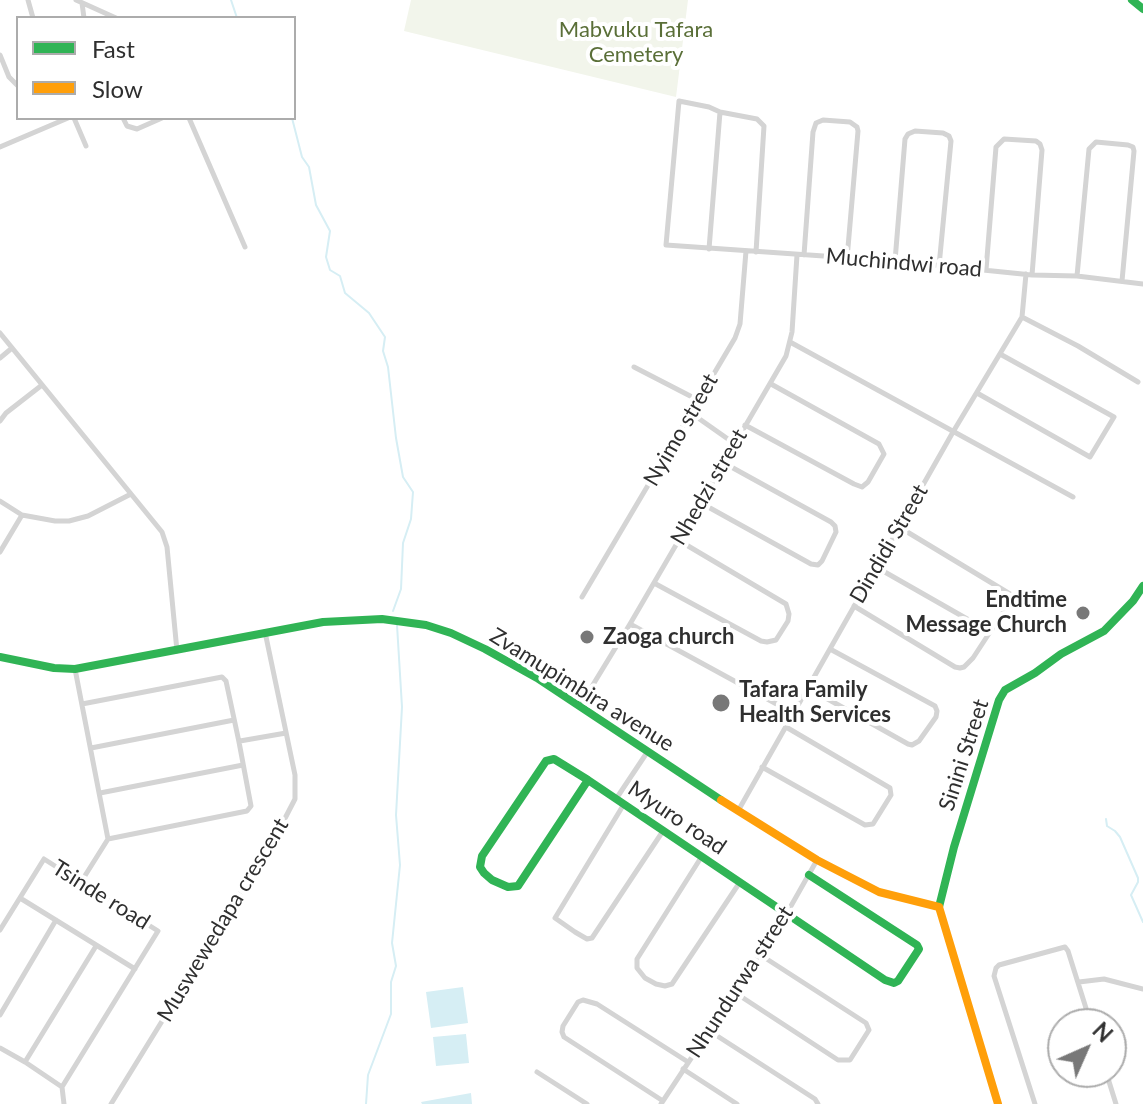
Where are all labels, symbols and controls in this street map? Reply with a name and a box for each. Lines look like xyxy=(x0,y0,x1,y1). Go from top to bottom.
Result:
legend xyxy=(16,16,296,120)
park label: Mabvuku Tafara Cemetery xyxy=(559,17,713,68)
text: Fast xyxy=(92,34,135,63)
text: Slow xyxy=(92,74,143,103)
street label: Muchindwi road xyxy=(825,243,983,283)
street label: Nyimo street xyxy=(638,369,724,491)
street label: Nhedzi street xyxy=(665,424,753,550)
street label: Dindidi Street xyxy=(844,480,934,608)
place label: Endtime Message Church xyxy=(906,587,1067,638)
marker: Endtime Message Church xyxy=(1074,604,1092,622)
street label: Zvamupimbira avenue xyxy=(485,623,679,757)
place label: Zaoga church xyxy=(603,624,734,650)
marker: Zaoga church xyxy=(578,628,596,646)
place label: Tafara Family Health Services xyxy=(739,677,891,728)
marker: Tafara Family Health Services xyxy=(710,692,732,714)
street label: Sinini Street xyxy=(934,696,994,814)
street label: Myuro road xyxy=(623,776,731,860)
street label: Muswewedapa crescent xyxy=(152,813,294,1027)
street label: Tsinde road xyxy=(47,855,155,935)
street label: Nhundurwa street xyxy=(681,901,799,1063)
north arrow xyxy=(1047,1008,1127,1088)
text: N xyxy=(1087,1017,1118,1048)

